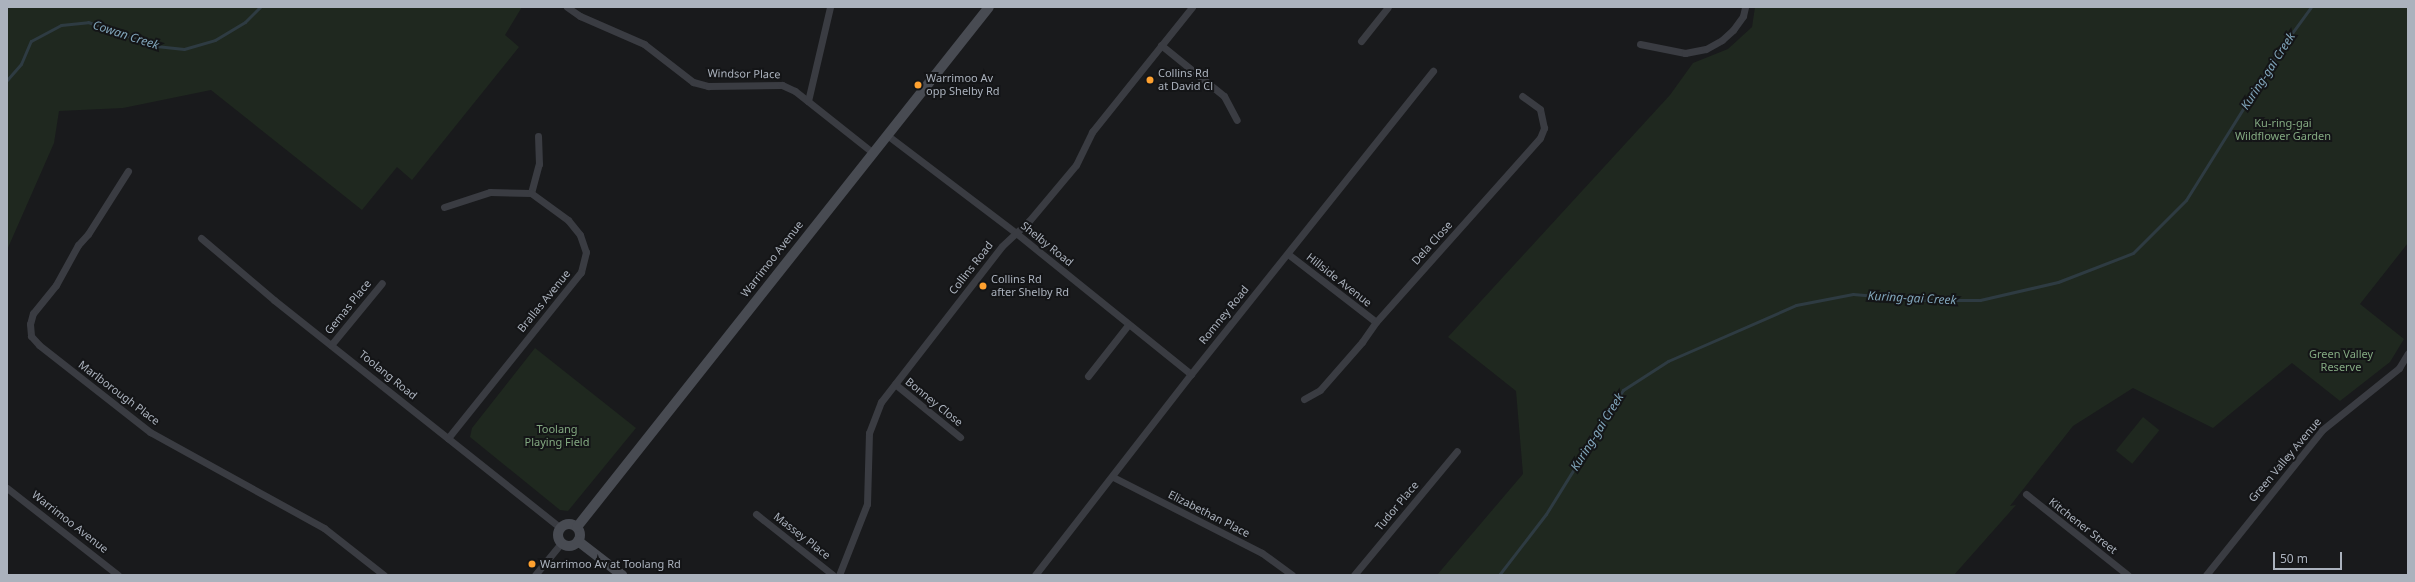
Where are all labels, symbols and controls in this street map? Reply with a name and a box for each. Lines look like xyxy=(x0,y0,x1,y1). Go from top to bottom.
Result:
water label: Cowan Creek xyxy=(91,18,161,52)
water label: Kuring-gai Creek xyxy=(2238,30,2298,112)
street label: Windsor Place xyxy=(707,67,781,81)
place label: Collins Rd at David Cl xyxy=(1158,67,1213,93)
place label: Warrimoo Av opp Shelby Rd xyxy=(926,72,1000,98)
marker: Collins Rd at David Cl xyxy=(1145,75,1155,85)
marker: Warrimoo Av opp Shelby Rd xyxy=(913,80,923,90)
park label: Ku-ring-gai Wildflower Garden xyxy=(2235,117,2331,143)
street label: Warrimoo Avenue xyxy=(738,218,806,300)
street label: Shelby Road xyxy=(1018,219,1076,269)
street label: Dela Close xyxy=(1409,219,1455,267)
street label: Collins Road xyxy=(946,239,996,297)
street label: Hillside Avenue xyxy=(1304,250,1374,310)
street label: Brallas Avenue xyxy=(515,267,573,335)
place label: Collins Rd after Shelby Rd xyxy=(991,273,1069,299)
street label: Gemas Place xyxy=(322,277,374,337)
marker: Collins Rd after Shelby Rd xyxy=(978,281,988,291)
street label: Romney Road xyxy=(1196,283,1252,347)
water label: Kuring-gai Creek xyxy=(1867,288,1957,308)
street label: Toolang Road xyxy=(356,348,420,402)
park label: Green Valley Reserve xyxy=(2309,348,2373,374)
street label: Marlborough Place xyxy=(76,358,162,428)
street label: Bonney Close xyxy=(903,375,965,429)
water label: Kuring-gai Creek xyxy=(1567,391,1627,473)
street label: Green Valley Avenue xyxy=(2246,415,2324,505)
park label: Toolang Playing Field xyxy=(525,423,589,449)
street label: Tudor Place xyxy=(1373,479,1421,533)
street label: Warrimoo Avenue xyxy=(29,488,111,556)
street label: Elizabethan Place xyxy=(1166,488,1252,540)
street label: Kitchener Street xyxy=(2046,495,2120,557)
street label: Massey Place xyxy=(771,510,833,562)
scale bar xyxy=(2275,544,2344,570)
text: 50 m xyxy=(2280,550,2308,567)
place label: Warrimoo Av at Toolang Rd xyxy=(540,557,681,571)
marker: Warrimoo Av at Toolang Rd xyxy=(527,559,537,569)

